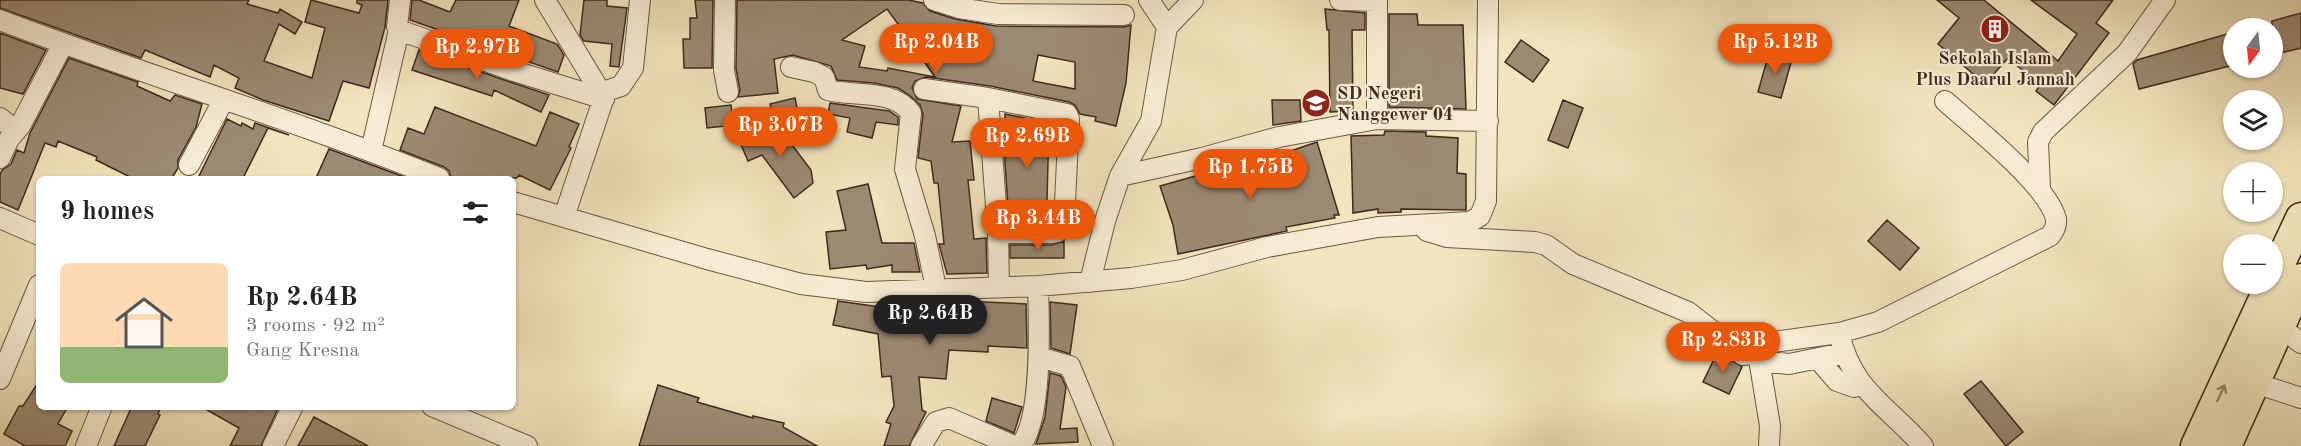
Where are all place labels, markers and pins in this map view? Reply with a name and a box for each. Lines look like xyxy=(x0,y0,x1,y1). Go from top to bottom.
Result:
building icon: Sekolah Islam Plus Daarul Jannah xyxy=(1979,13,2011,45)
pin: Rp 2.04B xyxy=(874,24,998,75)
pin: Rp 5.12B xyxy=(1713,24,1837,75)
pin: Rp 2.97B xyxy=(415,29,539,80)
place label: Sekolah Islam Plus Daarul Jannah xyxy=(1915,50,2075,89)
place label: SD Negeri Nanggewer 04 xyxy=(1337,85,1454,124)
school or university icon: SD Negeri Nanggewer 04 xyxy=(1300,87,1332,119)
pin: Rp 3.07B xyxy=(718,107,842,158)
pin: Rp 2.69B xyxy=(965,118,1089,169)
pin: Rp 1.75B xyxy=(1188,149,1312,200)
pin: Rp 3.44B xyxy=(976,200,1100,251)
pin: Rp 2.64B xyxy=(868,295,992,346)
pin: Rp 2.83B xyxy=(1661,322,1785,373)

